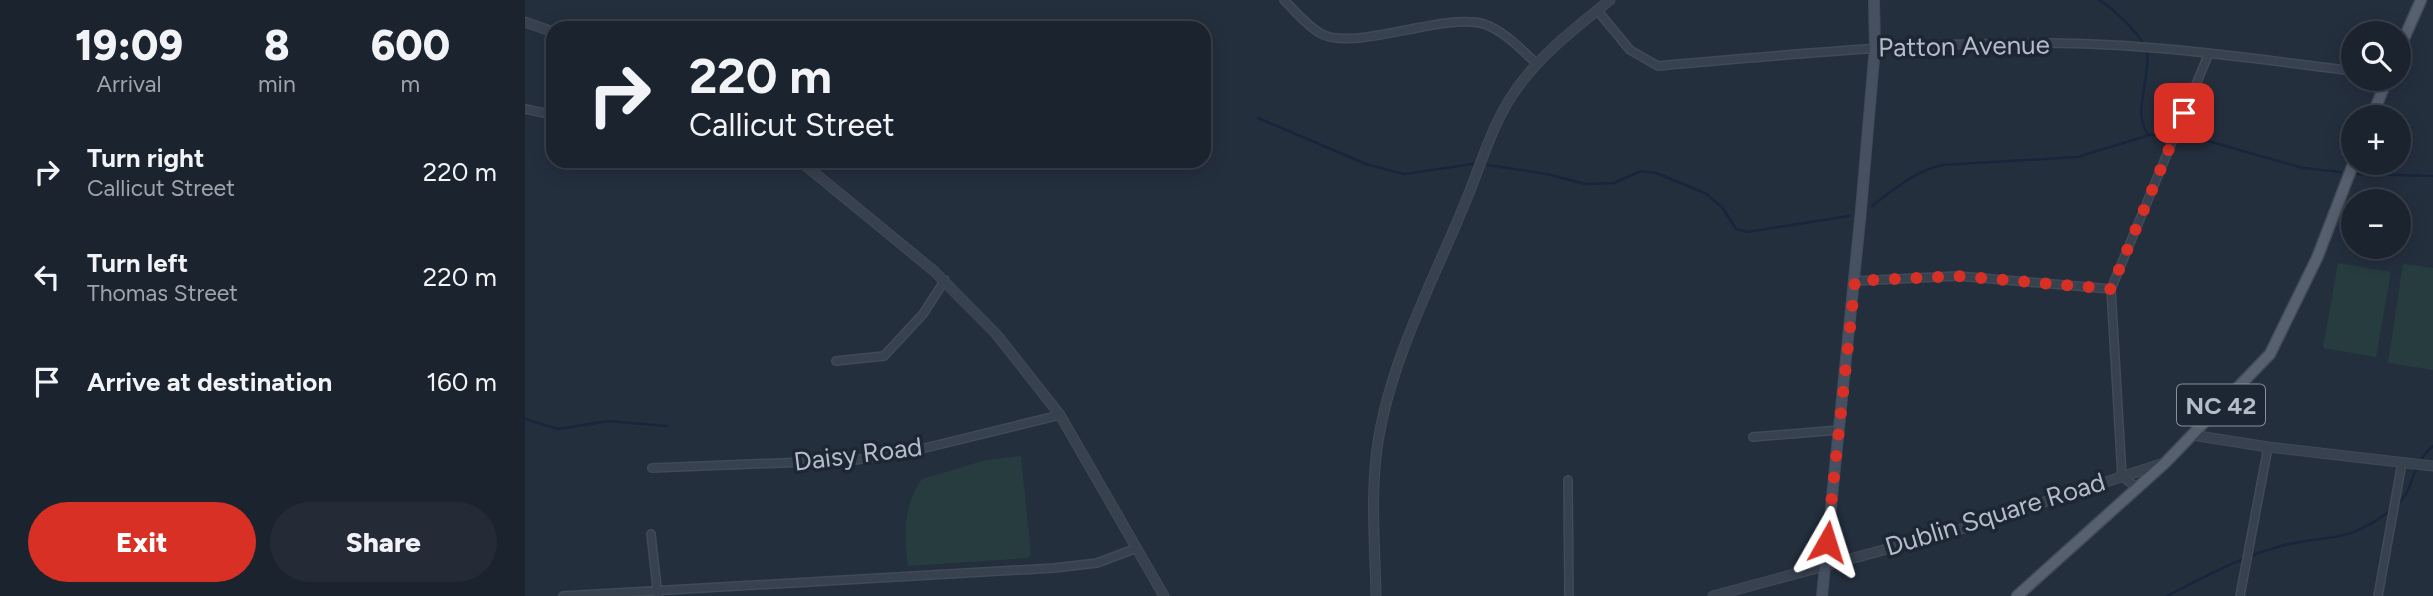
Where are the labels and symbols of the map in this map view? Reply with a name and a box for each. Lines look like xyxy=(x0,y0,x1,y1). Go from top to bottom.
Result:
street label: Patton Avenue xyxy=(1878,29,2050,63)
pin xyxy=(2154,83,2214,143)
road number: NC 42 xyxy=(2177,384,2265,426)
street label: Daisy Road xyxy=(792,430,924,478)
street label: Dublin Square Road xyxy=(1881,465,2109,563)
position arrow xyxy=(1790,505,1864,579)

